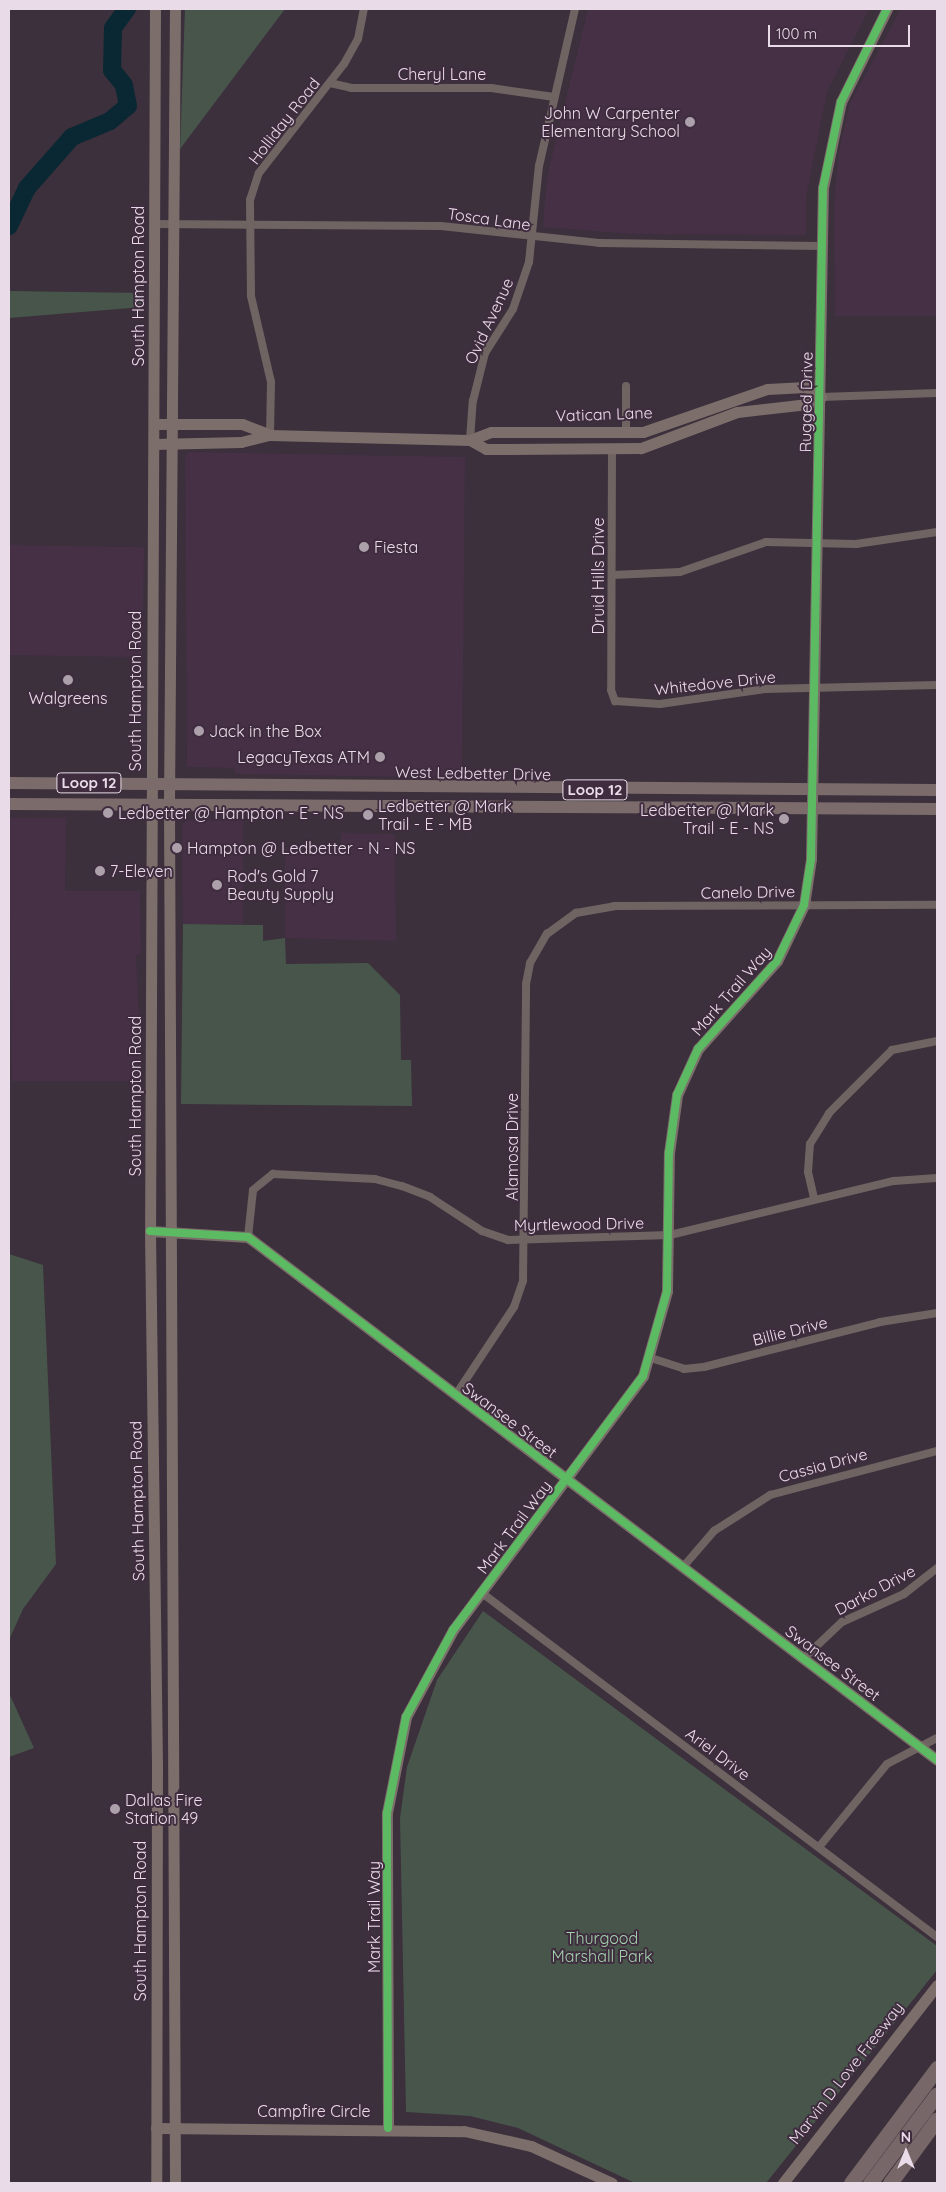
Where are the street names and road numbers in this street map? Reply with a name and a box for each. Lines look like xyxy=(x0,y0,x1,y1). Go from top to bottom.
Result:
street label: Cheryl Lane xyxy=(398,64,486,84)
street label: Holliday Road xyxy=(244,74,324,168)
street label: Tosca Lane xyxy=(446,204,532,234)
street label: South Hampton Road xyxy=(128,206,148,366)
street label: Ovid Avenue xyxy=(461,275,517,367)
street label: Rugged Drive xyxy=(796,351,816,453)
street label: Vatican Lane xyxy=(555,403,653,425)
street label: Druid Hills Drive xyxy=(588,518,608,634)
street label: South Hampton Road xyxy=(125,611,145,771)
street label: Whitedove Drive xyxy=(653,667,777,699)
street label: West Ledbetter Drive xyxy=(395,762,551,784)
road number: Loop 12 xyxy=(55,770,123,796)
road number: Loop 12 xyxy=(561,778,629,802)
street label: Canelo Drive xyxy=(701,882,795,902)
street label: Mark Trail Way xyxy=(687,942,775,1040)
street label: South Hampton Road xyxy=(125,1016,145,1176)
street label: Alamosa Drive xyxy=(502,1093,522,1201)
street label: Myrtlewood Drive xyxy=(514,1213,644,1235)
street label: Billie Drive xyxy=(751,1312,829,1350)
street label: Swansee Street xyxy=(459,1378,561,1462)
street label: South Hampton Road xyxy=(126,1421,148,1581)
street label: Cassia Drive xyxy=(776,1444,870,1486)
street label: Mark Trail Way xyxy=(473,1477,555,1577)
street label: Darko Drive xyxy=(832,1561,918,1619)
street label: Swansee Street xyxy=(782,1621,884,1705)
street label: Ariel Drive xyxy=(682,1724,754,1784)
street label: South Hampton Road xyxy=(130,1841,150,2001)
street label: Mark Trail Way xyxy=(364,1861,384,1973)
street label: Marvin D Love Freeway xyxy=(785,1998,907,2148)
street label: Campfire Circle xyxy=(257,2101,371,2121)

